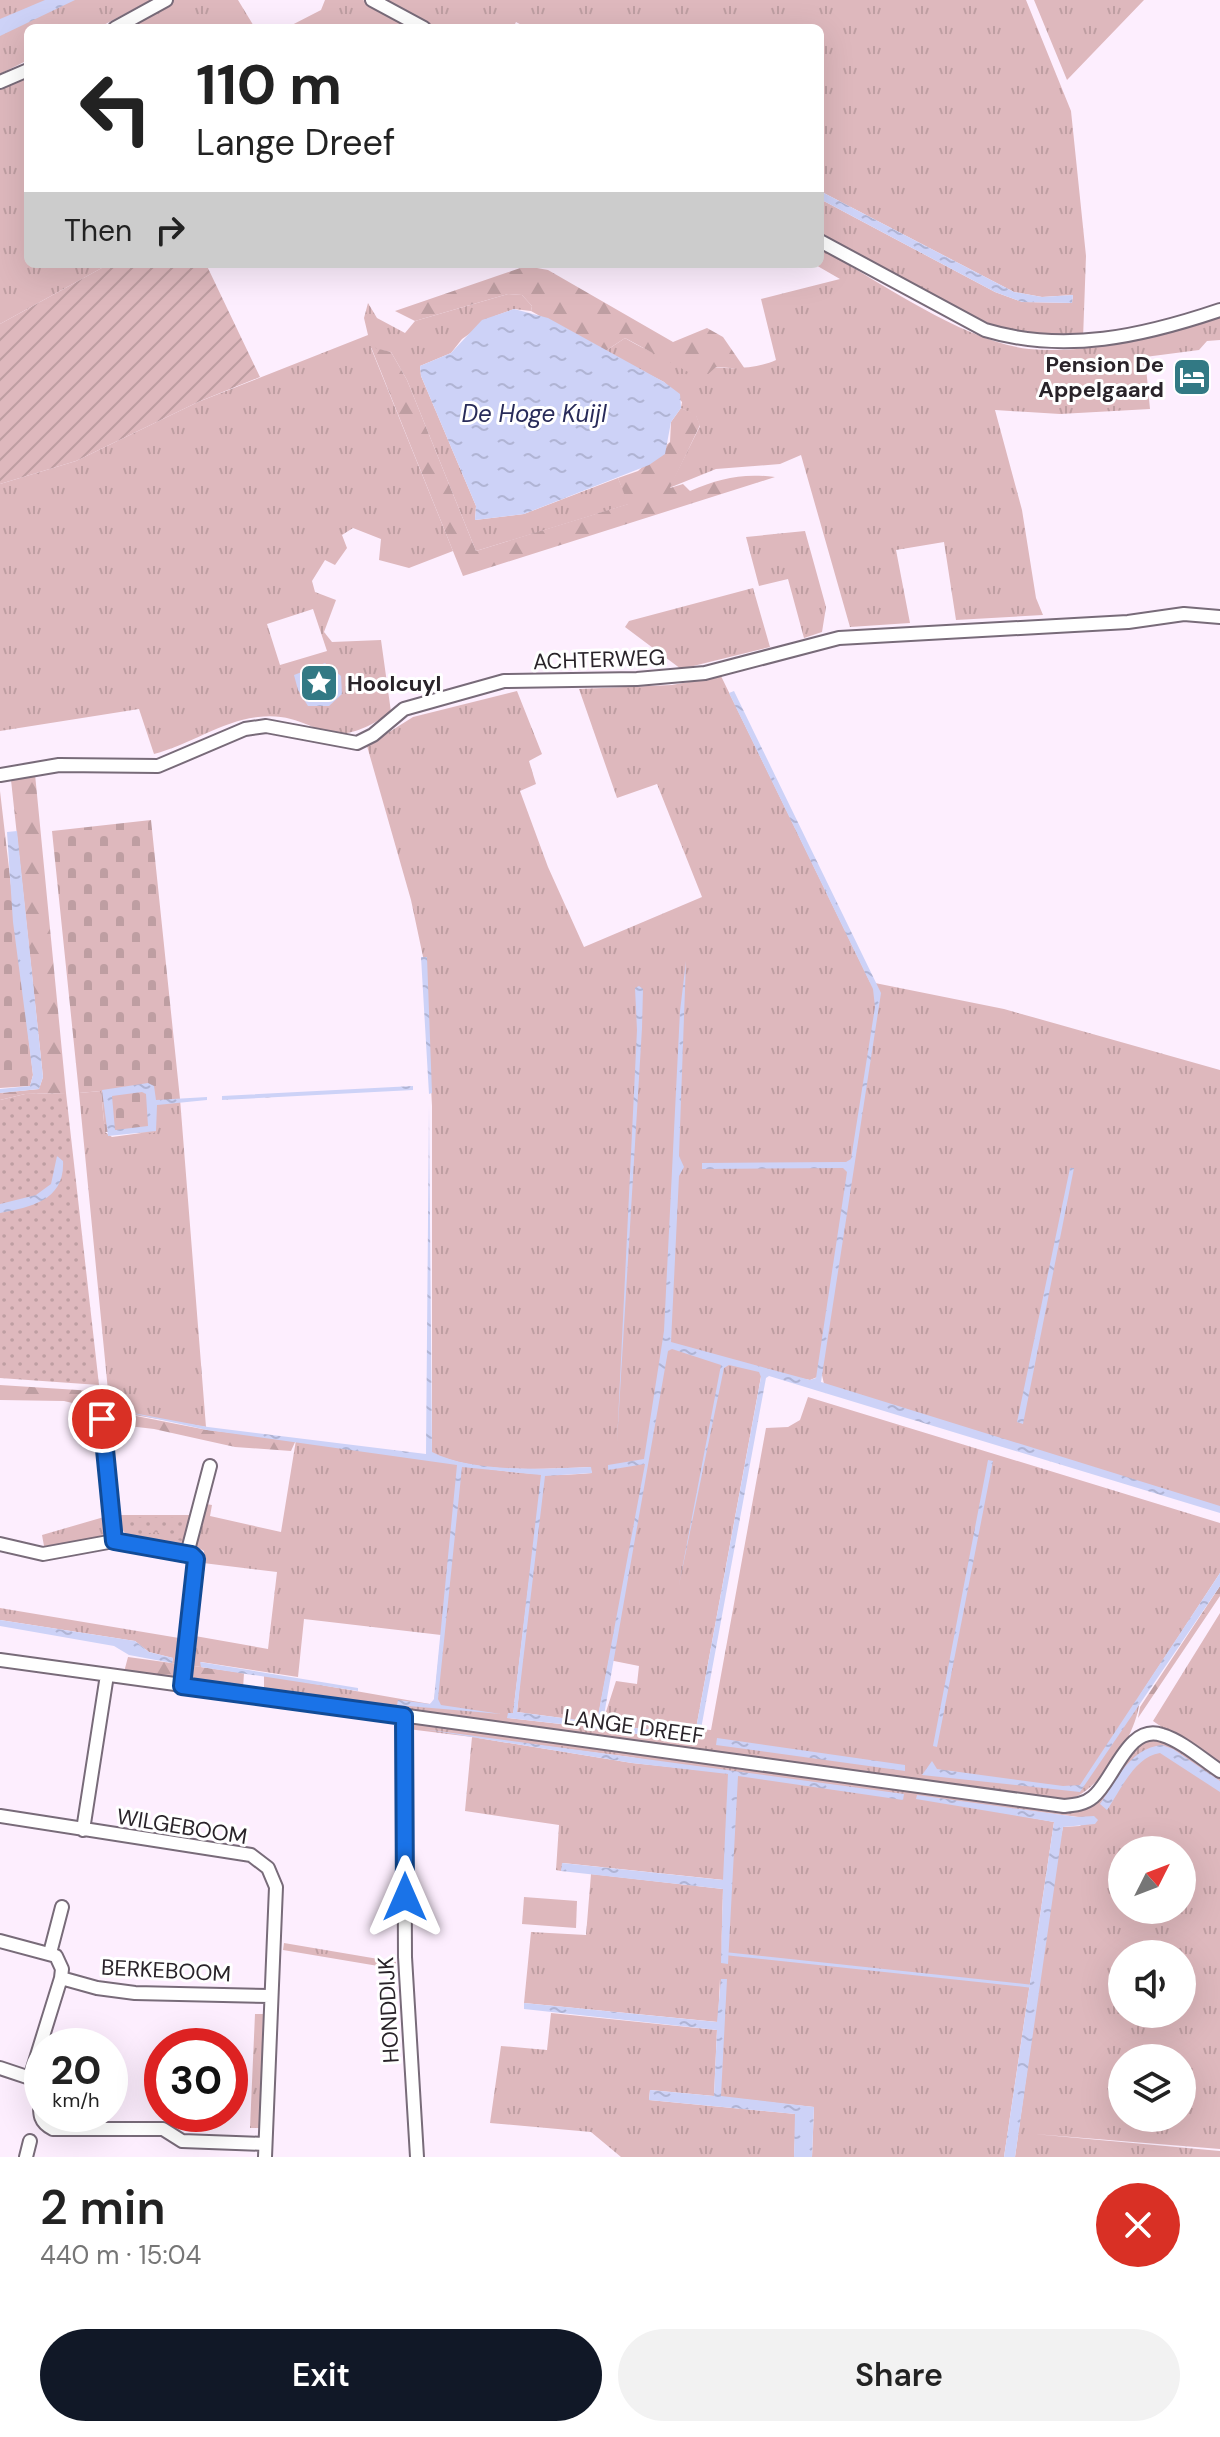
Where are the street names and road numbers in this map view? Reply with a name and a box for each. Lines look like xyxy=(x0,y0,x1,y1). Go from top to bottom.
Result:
street label: ACHTERWEG xyxy=(532,643,666,676)
street label: LANGE DREEF xyxy=(562,1702,706,1751)
street label: WILGEBOOM xyxy=(115,1802,249,1851)
street label: BERKEBOOM xyxy=(100,1953,232,1988)
street label: HONDDIJK xyxy=(371,1956,406,2064)

